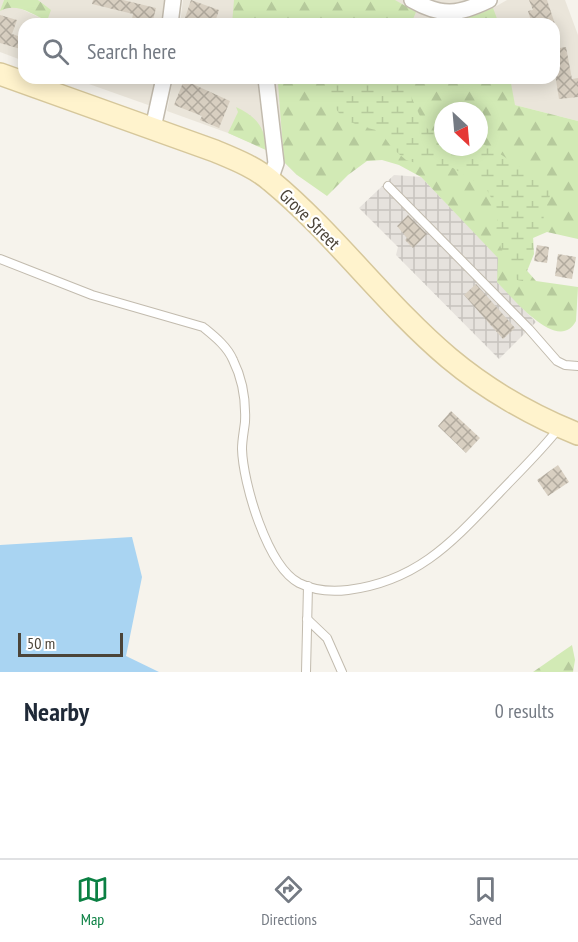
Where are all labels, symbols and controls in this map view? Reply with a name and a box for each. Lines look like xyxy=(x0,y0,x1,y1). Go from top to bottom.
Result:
search box xyxy=(18,18,560,84)
icon: search xyxy=(39,35,72,68)
text: Search here xyxy=(87,37,176,65)
north arrow xyxy=(434,102,488,156)
street label: Grove Street xyxy=(275,184,345,254)
scale bar xyxy=(18,630,123,658)
text: 50 m xyxy=(27,633,55,653)
text: Nearby xyxy=(24,695,89,728)
text: 0 results xyxy=(495,698,554,724)
tab: Map xyxy=(76,873,109,929)
tab: Directions xyxy=(261,873,317,929)
tab: Saved xyxy=(469,873,502,929)

